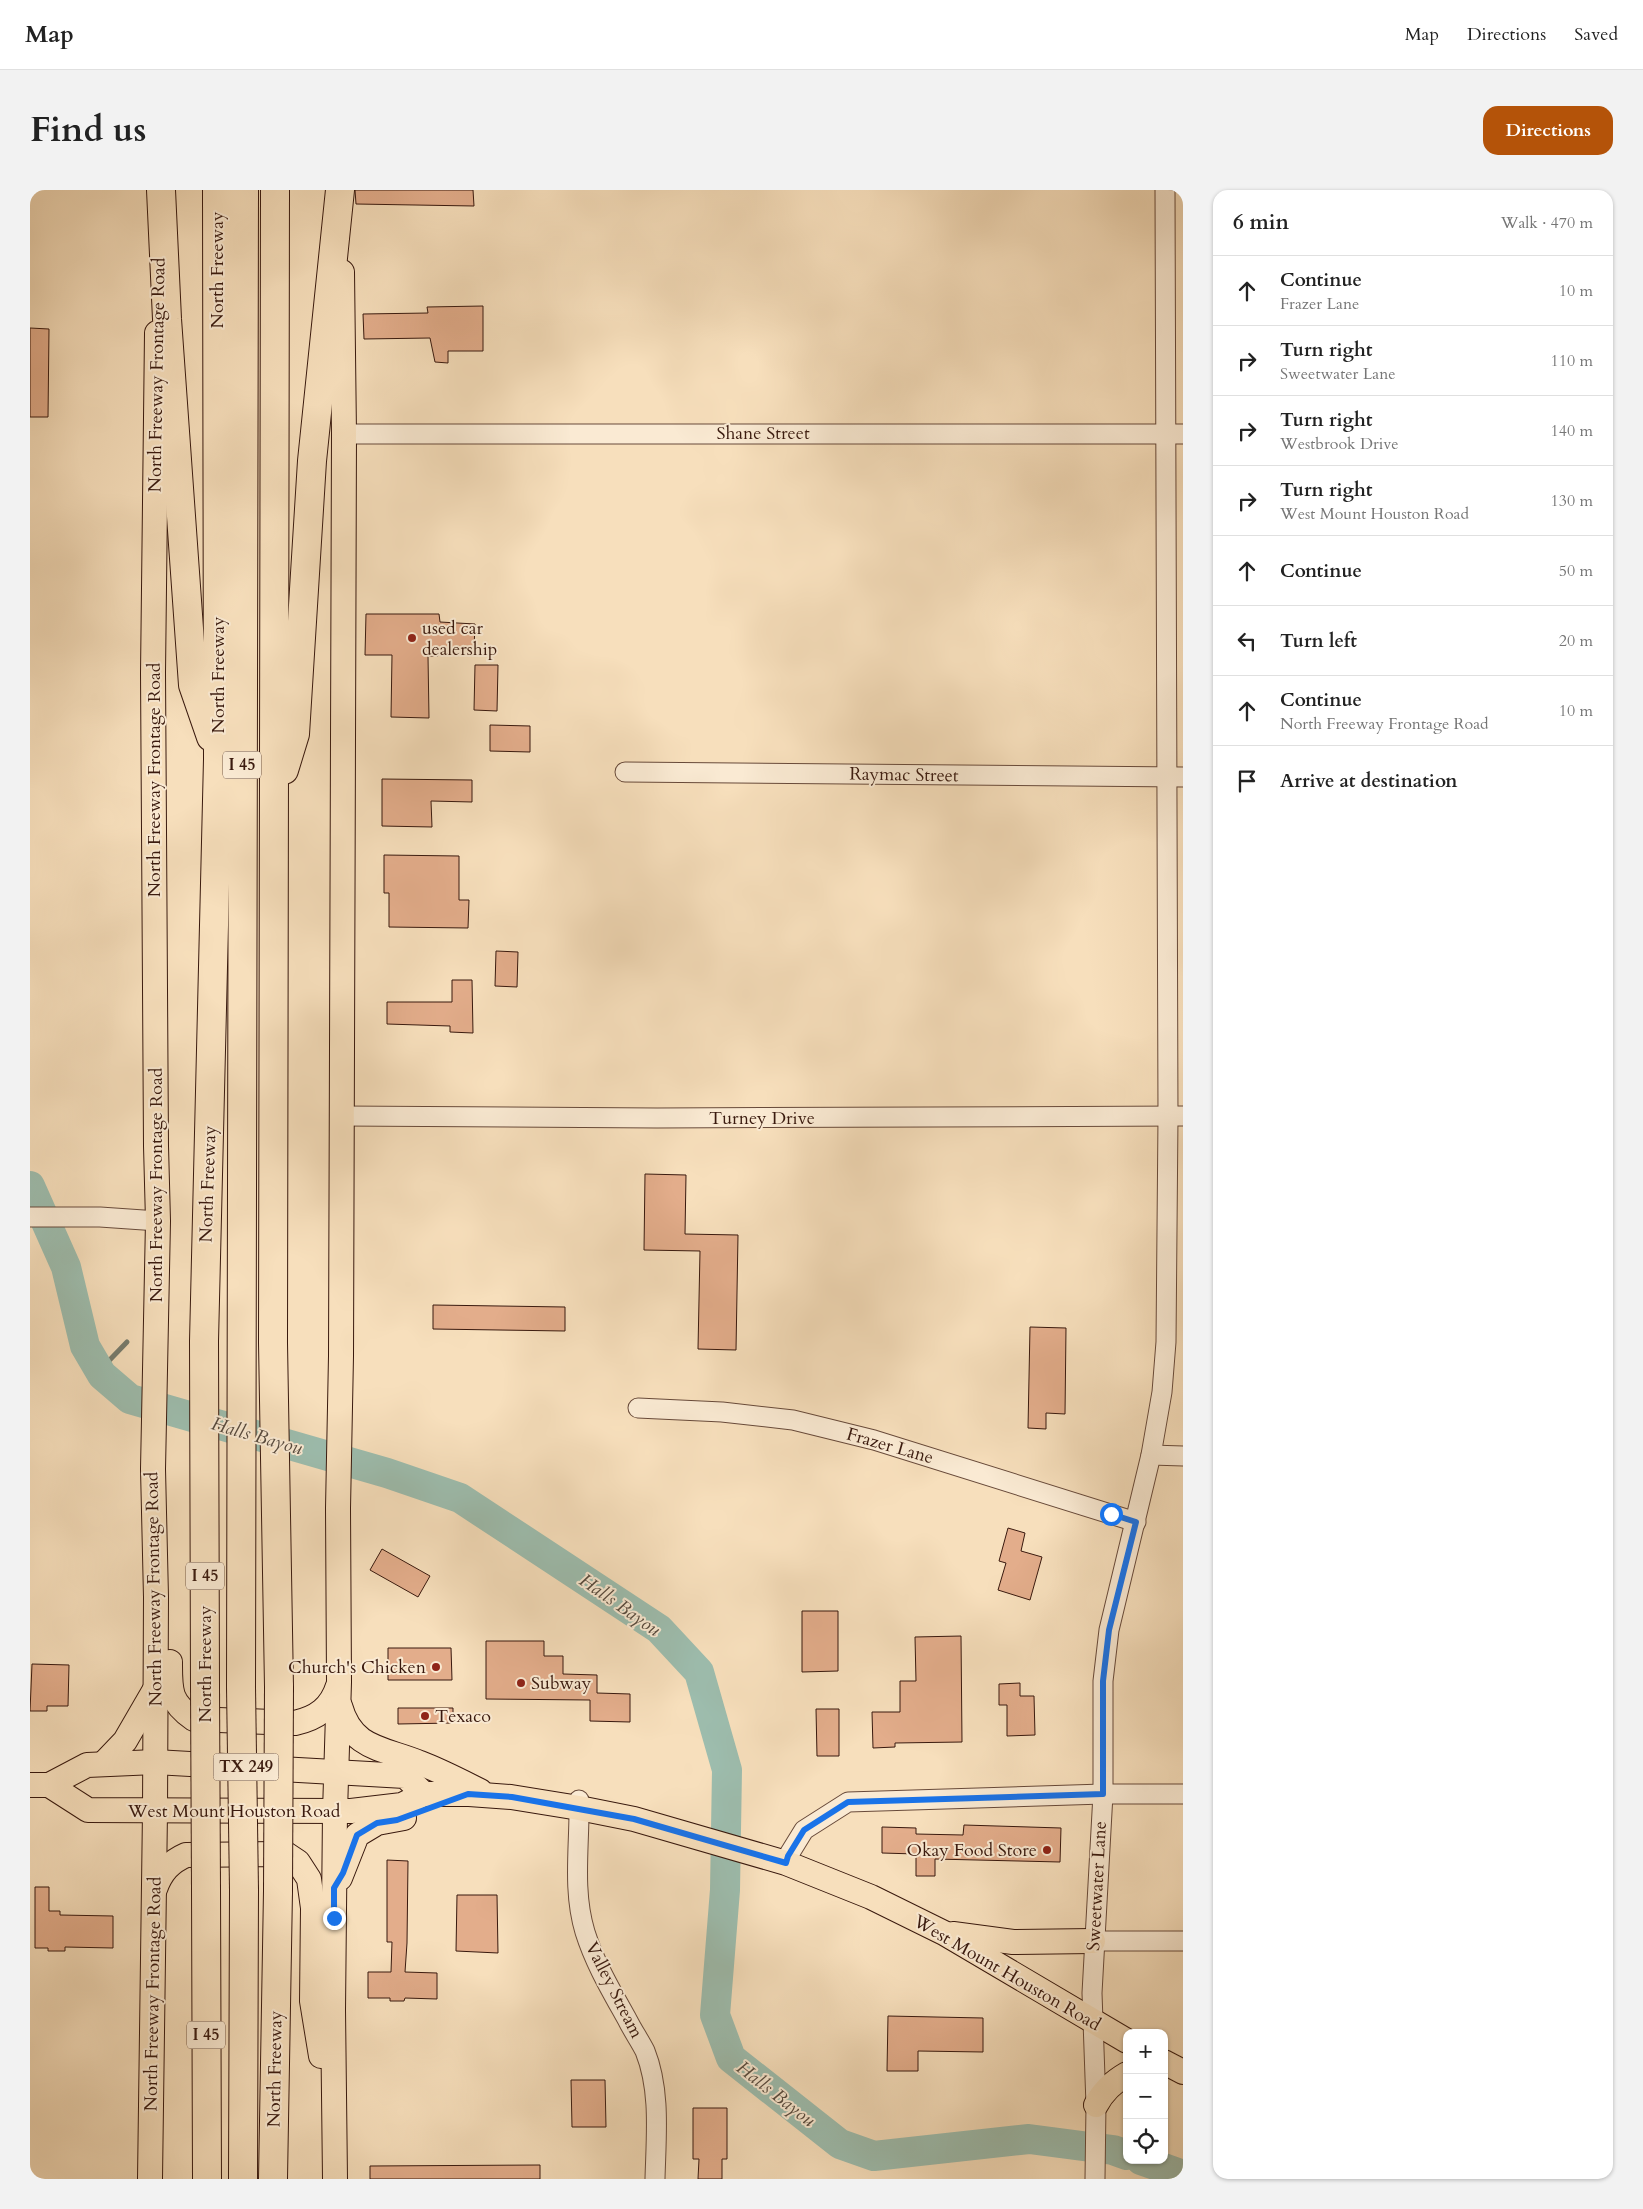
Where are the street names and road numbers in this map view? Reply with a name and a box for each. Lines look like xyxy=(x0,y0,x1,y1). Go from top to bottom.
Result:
street label: North Freeway xyxy=(205,211,230,328)
street label: North Freeway Frontage Road xyxy=(142,257,172,493)
street label: Shane Street xyxy=(716,421,810,446)
street label: North Freeway xyxy=(206,616,231,733)
street label: North Freeway Frontage Road xyxy=(142,662,167,897)
road number: I 45 xyxy=(223,752,261,778)
street label: Raymac Street xyxy=(849,762,959,788)
street label: North Freeway Frontage Road xyxy=(144,1067,169,1302)
street label: Turney Drive xyxy=(709,1106,815,1131)
street label: North Freeway xyxy=(193,1125,223,1243)
street label: Frazer Lane xyxy=(844,1422,936,1470)
street label: North Freeway Frontage Road xyxy=(139,1471,169,1707)
road number: I 45 xyxy=(186,1562,224,1590)
street label: North Freeway xyxy=(193,1605,218,1722)
road number: TX 249 xyxy=(214,1754,278,1780)
street label: West Mount Houston Road xyxy=(127,1799,341,1824)
street label: Sweetwater Lane xyxy=(1081,1820,1113,1952)
street label: North Freeway Frontage Road xyxy=(138,1876,168,2112)
street label: West Mount Houston Road xyxy=(908,1909,1106,2037)
street label: Valley Stream xyxy=(579,1937,649,2043)
street label: North Freeway xyxy=(261,2010,289,2128)
road number: I 45 xyxy=(187,2022,225,2048)

